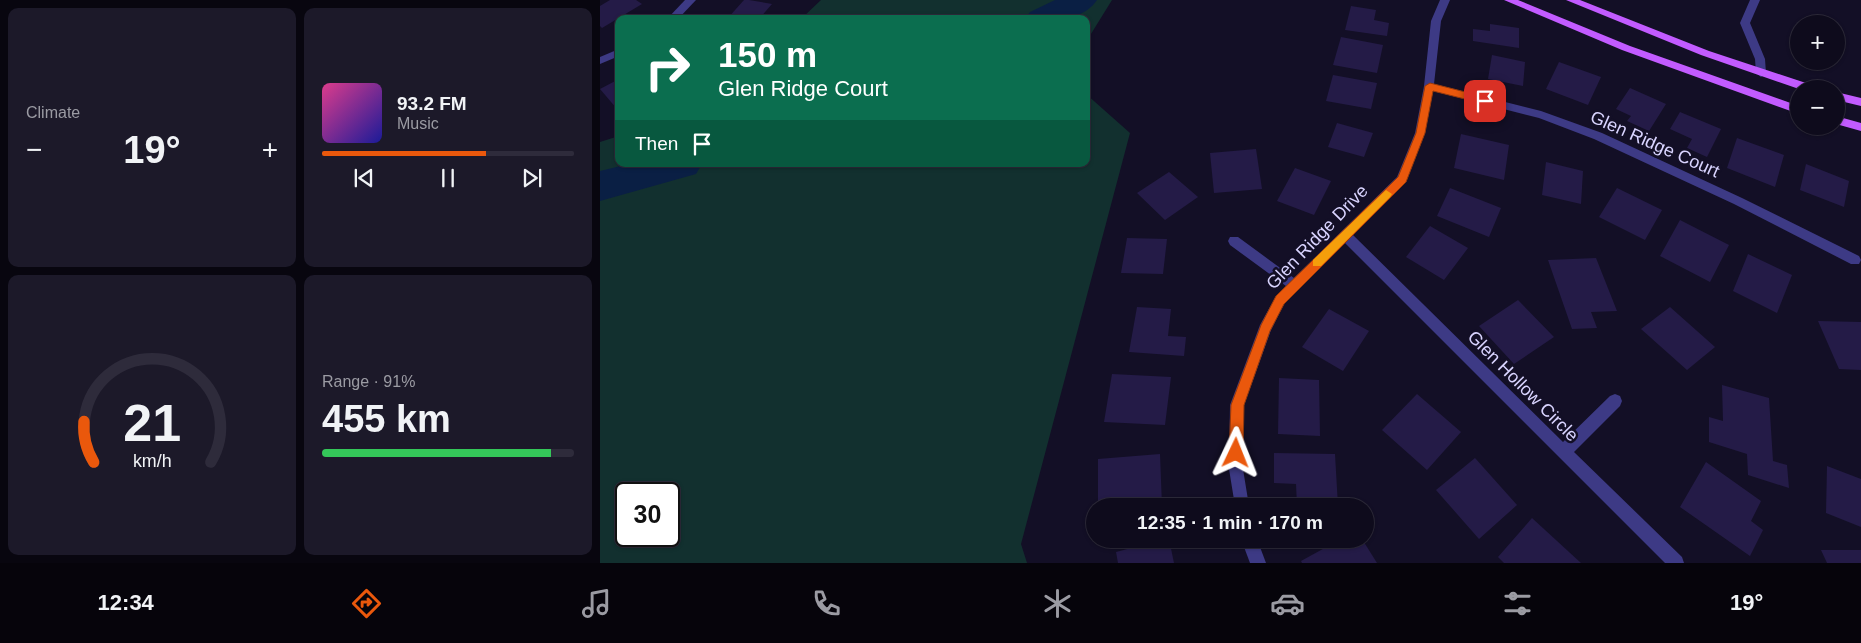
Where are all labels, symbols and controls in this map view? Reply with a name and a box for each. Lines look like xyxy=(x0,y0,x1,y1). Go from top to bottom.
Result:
map controls xyxy=(1790,15,1845,135)
button: + xyxy=(1790,15,1845,70)
icon: right xyxy=(635,35,700,100)
text: 150 m xyxy=(718,35,817,74)
text: Glen Ridge Court xyxy=(718,76,888,101)
pin xyxy=(1464,80,1506,122)
button: − xyxy=(1790,80,1845,135)
icon: arrive xyxy=(1471,87,1499,115)
text: 93.2 FM xyxy=(397,93,467,114)
text: Climate xyxy=(26,104,80,121)
street label: Glen Ridge Court xyxy=(1587,107,1723,181)
text: Music xyxy=(397,115,439,132)
text: 19° xyxy=(123,129,181,171)
icon: arrive xyxy=(688,130,716,158)
text: Then xyxy=(635,133,678,154)
text: − xyxy=(26,134,42,165)
text: + xyxy=(262,134,278,165)
icon: previous xyxy=(350,164,378,192)
icon: pause xyxy=(434,164,462,192)
icon: next xyxy=(518,164,546,192)
street label: Glen Ridge Drive xyxy=(1262,181,1372,293)
street label: Glen Hollow Circle xyxy=(1464,327,1582,445)
text: Range · 91% xyxy=(322,373,415,390)
text: 21 xyxy=(123,394,181,452)
text: 455 km xyxy=(322,398,451,440)
position arrow xyxy=(1209,426,1261,478)
text: km/h xyxy=(133,451,171,471)
speed limit sign: 30 xyxy=(615,482,680,547)
text: 12:35 · 1 min · 170 m xyxy=(1137,512,1323,533)
icon: directions xyxy=(349,586,384,621)
icon: music xyxy=(579,586,614,621)
icon: phone xyxy=(809,586,844,621)
icon: climate xyxy=(1040,586,1075,621)
icon: car xyxy=(1270,586,1305,621)
icon: filters xyxy=(1500,586,1535,621)
text: 12:34 xyxy=(98,590,154,615)
text: 19° xyxy=(1730,590,1763,615)

